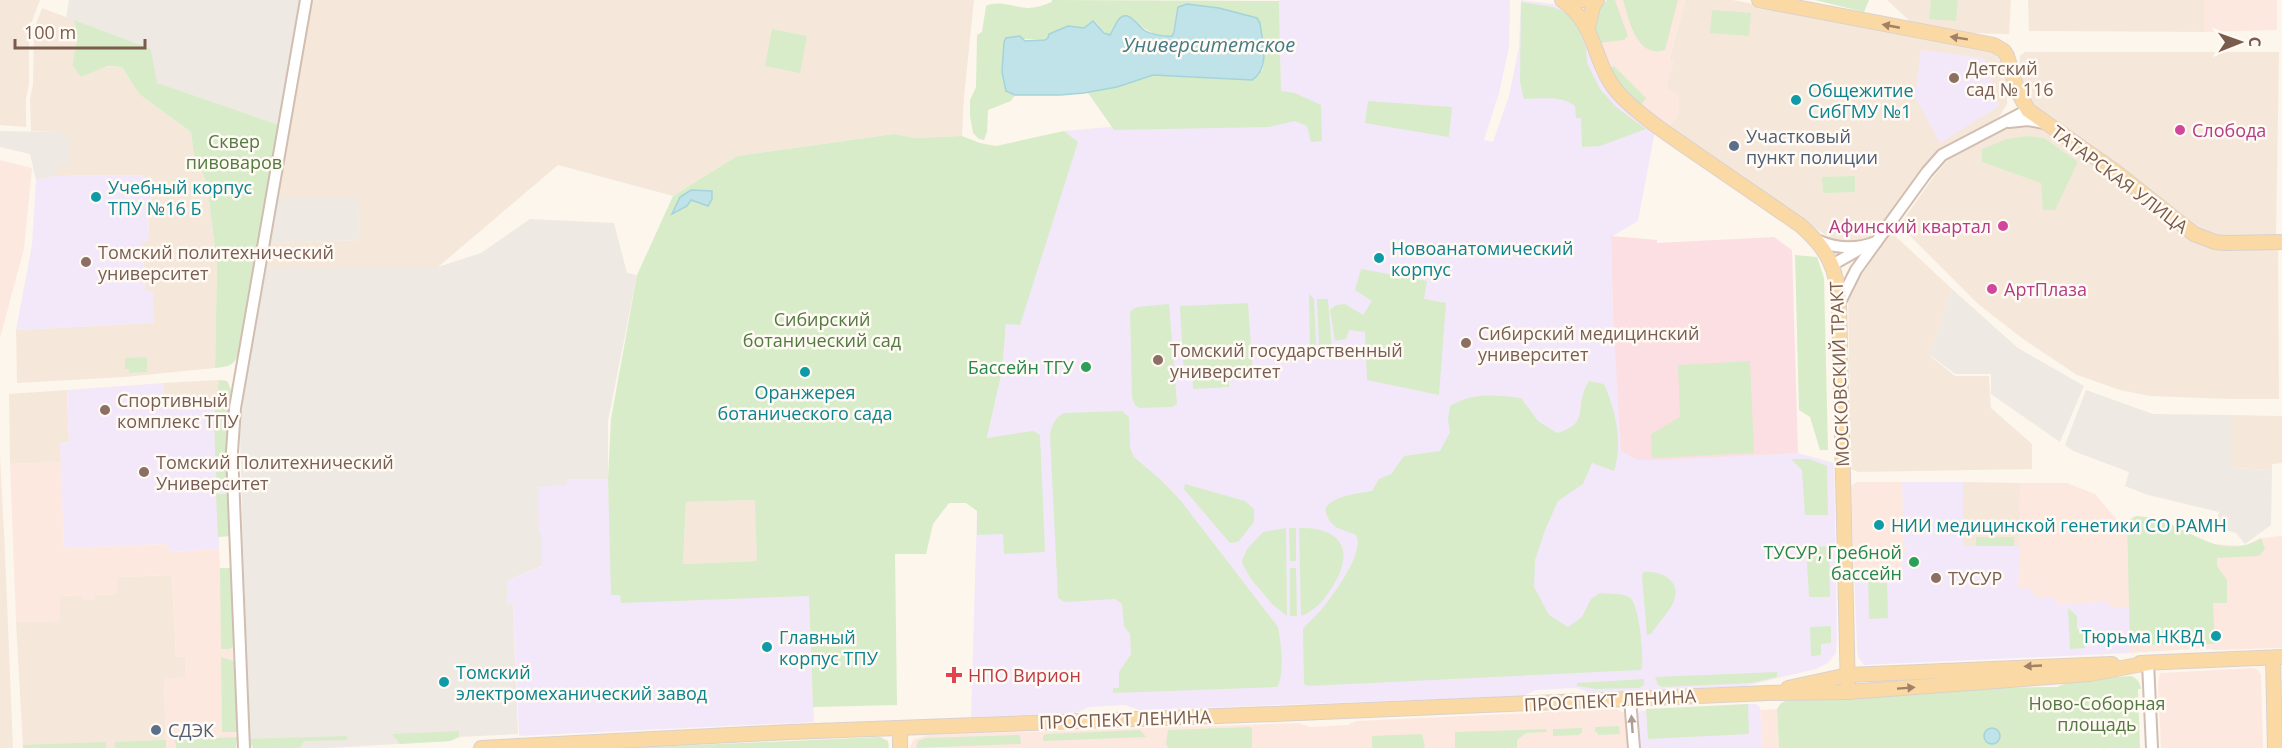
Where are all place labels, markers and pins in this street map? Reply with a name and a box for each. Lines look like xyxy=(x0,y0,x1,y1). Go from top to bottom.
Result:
place label: Детский сад № 116 xyxy=(1966,56,2054,101)
marker: Детский сад № 116 xyxy=(1947,71,1961,85)
place label: Общежитие СибГМУ №1 xyxy=(1808,78,1914,123)
marker: Общежитие СибГМУ №1 xyxy=(1789,93,1803,107)
place label: Слобода xyxy=(2192,118,2266,142)
marker: Слобода xyxy=(2173,123,2187,137)
place label: Участковый пункт полиции xyxy=(1746,124,1878,169)
marker: Участковый пункт полиции xyxy=(1727,139,1741,153)
place label: Учебный корпус ТПУ №16 Б xyxy=(108,175,253,220)
marker: Учебный корпус ТПУ №16 Б xyxy=(89,190,103,204)
place label: Афинский квартал xyxy=(1829,214,1991,238)
marker: Афинский квартал xyxy=(1996,219,2010,233)
place label: Новоанатомический корпус xyxy=(1391,236,1573,281)
place label: Томский политехнический университет xyxy=(98,240,334,285)
marker: Новоанатомический корпус xyxy=(1372,251,1386,265)
marker: Томский политехнический университет xyxy=(79,255,93,269)
place label: АртПлаза xyxy=(2004,277,2087,301)
marker: АртПлаза xyxy=(1985,282,1999,296)
place label: Сибирский медицинский университет xyxy=(1478,321,1699,366)
marker: Сибирский медицинский университет xyxy=(1459,336,1473,350)
place label: Томский государственный университет xyxy=(1170,338,1403,383)
marker: Томский государственный университет xyxy=(1151,353,1165,367)
place label: Бассейн ТГУ xyxy=(968,355,1075,379)
marker: Бассейн ТГУ xyxy=(1079,360,1093,374)
marker: Оранжерея ботанического сада xyxy=(798,365,812,379)
place label: Оранжерея ботанического сада xyxy=(718,380,892,425)
place label: Спортивный комплекс ТПУ xyxy=(117,388,240,433)
marker: Спортивный комплекс ТПУ xyxy=(98,403,112,417)
place label: Томский Политехнический Университет xyxy=(156,450,394,495)
marker: Томский Политехнический Университет xyxy=(137,465,151,479)
place label: НИИ медицинской генетики СО РАМН xyxy=(1891,513,2227,537)
marker: НИИ медицинской генетики СО РАМН xyxy=(1872,518,1886,532)
place label: ТУСУР, Гребной бассейн xyxy=(1764,540,1902,585)
marker: ТУСУР, Гребной бассейн xyxy=(1907,555,1921,569)
place label: ТУСУР xyxy=(1948,566,2002,590)
marker: ТУСУР xyxy=(1929,571,1943,585)
place label: Тюрьма НКВД xyxy=(2081,624,2204,648)
place label: Главный корпус ТПУ xyxy=(779,625,879,670)
marker: Тюрьма НКВД xyxy=(2209,629,2223,643)
marker: Главный корпус ТПУ xyxy=(760,640,774,654)
place label: Томский электромеханический завод xyxy=(456,660,707,705)
place label: НПО Вирион xyxy=(968,663,1081,687)
marker: НПО Вирион xyxy=(945,666,963,684)
marker: Томский электромеханический завод xyxy=(437,675,451,689)
place label: СДЭК xyxy=(168,718,214,742)
marker: СДЭК xyxy=(149,723,163,737)

